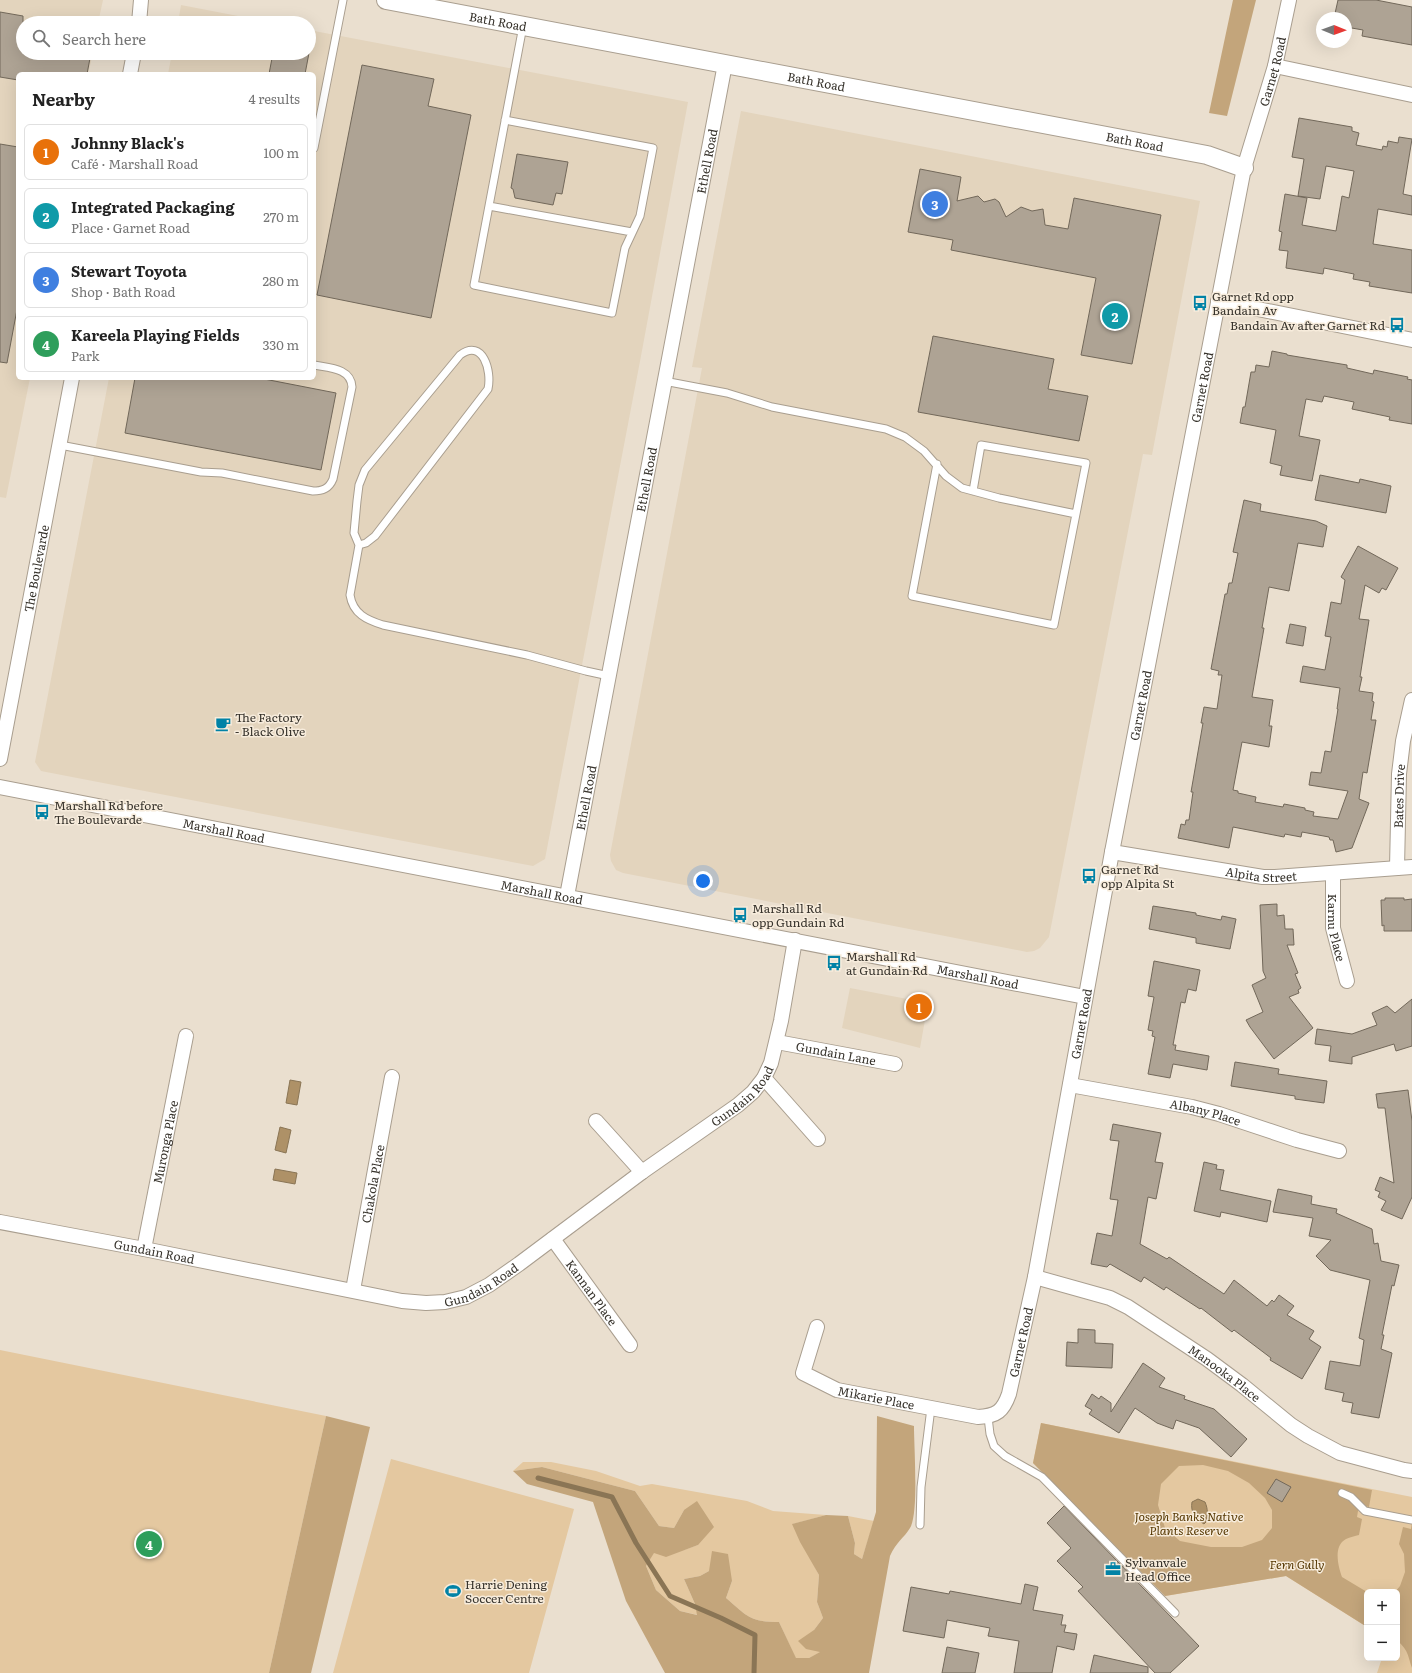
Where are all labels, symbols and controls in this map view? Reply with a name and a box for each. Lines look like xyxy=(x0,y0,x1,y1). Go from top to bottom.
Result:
street label: Bath Road xyxy=(468,7,529,36)
north arrow xyxy=(1316,12,1352,48)
search box xyxy=(16,16,316,60)
icon: search xyxy=(30,27,52,49)
text: Search here xyxy=(62,27,146,50)
street label: Garnet Road xyxy=(1254,34,1290,108)
street label: Bath Road xyxy=(786,67,847,96)
text: Nearby xyxy=(32,86,95,111)
text: 4 results xyxy=(249,89,300,108)
street label: Ethell Road xyxy=(692,126,722,195)
street label: Bath Road xyxy=(1104,127,1166,156)
text: Johnny Black's xyxy=(71,131,184,154)
text: 1 xyxy=(43,143,49,162)
text: 100 m xyxy=(263,143,299,162)
text: Café · Marshall Road xyxy=(71,154,198,173)
pin: 3 xyxy=(922,189,948,219)
text: Integrated Packaging xyxy=(71,195,235,218)
text: 2 xyxy=(43,207,49,226)
text: 270 m xyxy=(263,207,299,226)
text: Place · Garnet Road xyxy=(71,218,190,237)
text: Stewart Toyota xyxy=(71,259,187,282)
text: 3 xyxy=(42,271,50,290)
text: 280 m xyxy=(263,271,299,290)
text: Shop · Bath Road xyxy=(71,282,176,301)
place label: Garnet Rd opp Bandain Av xyxy=(1212,287,1294,319)
bus stop icon: Garnet Rd opp Bandain Av xyxy=(1191,294,1209,312)
pin: 2 xyxy=(1102,301,1128,331)
place label: Bandain Av after Garnet Rd xyxy=(1230,316,1386,334)
bus stop icon: Bandain Av after Garnet Rd xyxy=(1388,316,1406,334)
text: Kareela Playing Fields xyxy=(71,323,239,346)
text: 4 xyxy=(42,335,50,354)
text: 330 m xyxy=(263,335,299,354)
text: Park xyxy=(71,346,100,365)
street label: Garnet Road xyxy=(1186,350,1217,424)
street label: Ethell Road xyxy=(631,445,661,513)
street label: The Boulevarde xyxy=(19,523,53,613)
street label: Garnet Road xyxy=(1125,668,1156,742)
place label: The Factory - Black Olive xyxy=(235,708,305,740)
cafe icon: The Factory - Black Olive xyxy=(214,715,232,733)
street label: Ethell Road xyxy=(571,763,601,832)
street label: Bates Drive xyxy=(1389,763,1409,828)
place label: Marshall Rd before The Boulevarde xyxy=(54,796,163,828)
bus stop icon: Marshall Rd before The Boulevarde xyxy=(33,803,51,821)
street label: Marshall Road xyxy=(181,814,267,847)
place label: Garnet Rd opp Alpita St xyxy=(1101,860,1174,892)
street label: Alpita Street xyxy=(1224,862,1298,886)
bus stop icon: Garnet Rd opp Alpita St xyxy=(1080,867,1098,885)
your location xyxy=(693,871,713,891)
street label: Marshall Road xyxy=(499,875,585,909)
street label: Karnu Place xyxy=(1324,894,1350,963)
place label: Marshall Rd opp Gundain Rd xyxy=(752,899,845,931)
bus stop icon: Marshall Rd opp Gundain Rd xyxy=(731,906,749,924)
place label: Marshall Rd at Gundain Rd xyxy=(846,947,928,979)
bus stop icon: Marshall Rd at Gundain Rd xyxy=(825,954,843,972)
street label: Marshall Road xyxy=(935,960,1021,993)
street label: Garnet Road xyxy=(1066,986,1096,1061)
pin: 1 xyxy=(906,992,932,1022)
street label: Gundain Lane xyxy=(795,1037,877,1069)
street label: Gundain Road xyxy=(707,1062,778,1130)
street label: Albany Place xyxy=(1168,1094,1243,1130)
street label: Muronga Place xyxy=(148,1099,182,1185)
street label: Chakola Place xyxy=(356,1143,388,1224)
street label: Gundain Road xyxy=(112,1235,197,1268)
street label: Kannan Place xyxy=(562,1256,622,1329)
street label: Gundain Road xyxy=(442,1258,522,1311)
street label: Garnet Road xyxy=(1004,1305,1037,1379)
street label: Manooka Place xyxy=(1185,1340,1265,1406)
street label: Mikarie Place xyxy=(836,1381,916,1414)
park label: Joseph Banks Native Plants Reserve xyxy=(1134,1507,1244,1539)
pin: 4 xyxy=(136,1529,162,1559)
place label: Sylvanvale Head Office xyxy=(1125,1553,1191,1585)
park label: Fern Gully xyxy=(1270,1555,1324,1573)
office icon: Sylvanvale Head Office xyxy=(1104,1560,1122,1578)
place label: Harrie Dening Soccer Centre xyxy=(465,1575,548,1607)
sports icon: Harrie Dening Soccer Centre xyxy=(444,1582,462,1600)
map controls xyxy=(1364,1589,1400,1661)
button: + xyxy=(1364,1589,1400,1625)
button: − xyxy=(1364,1625,1400,1661)

